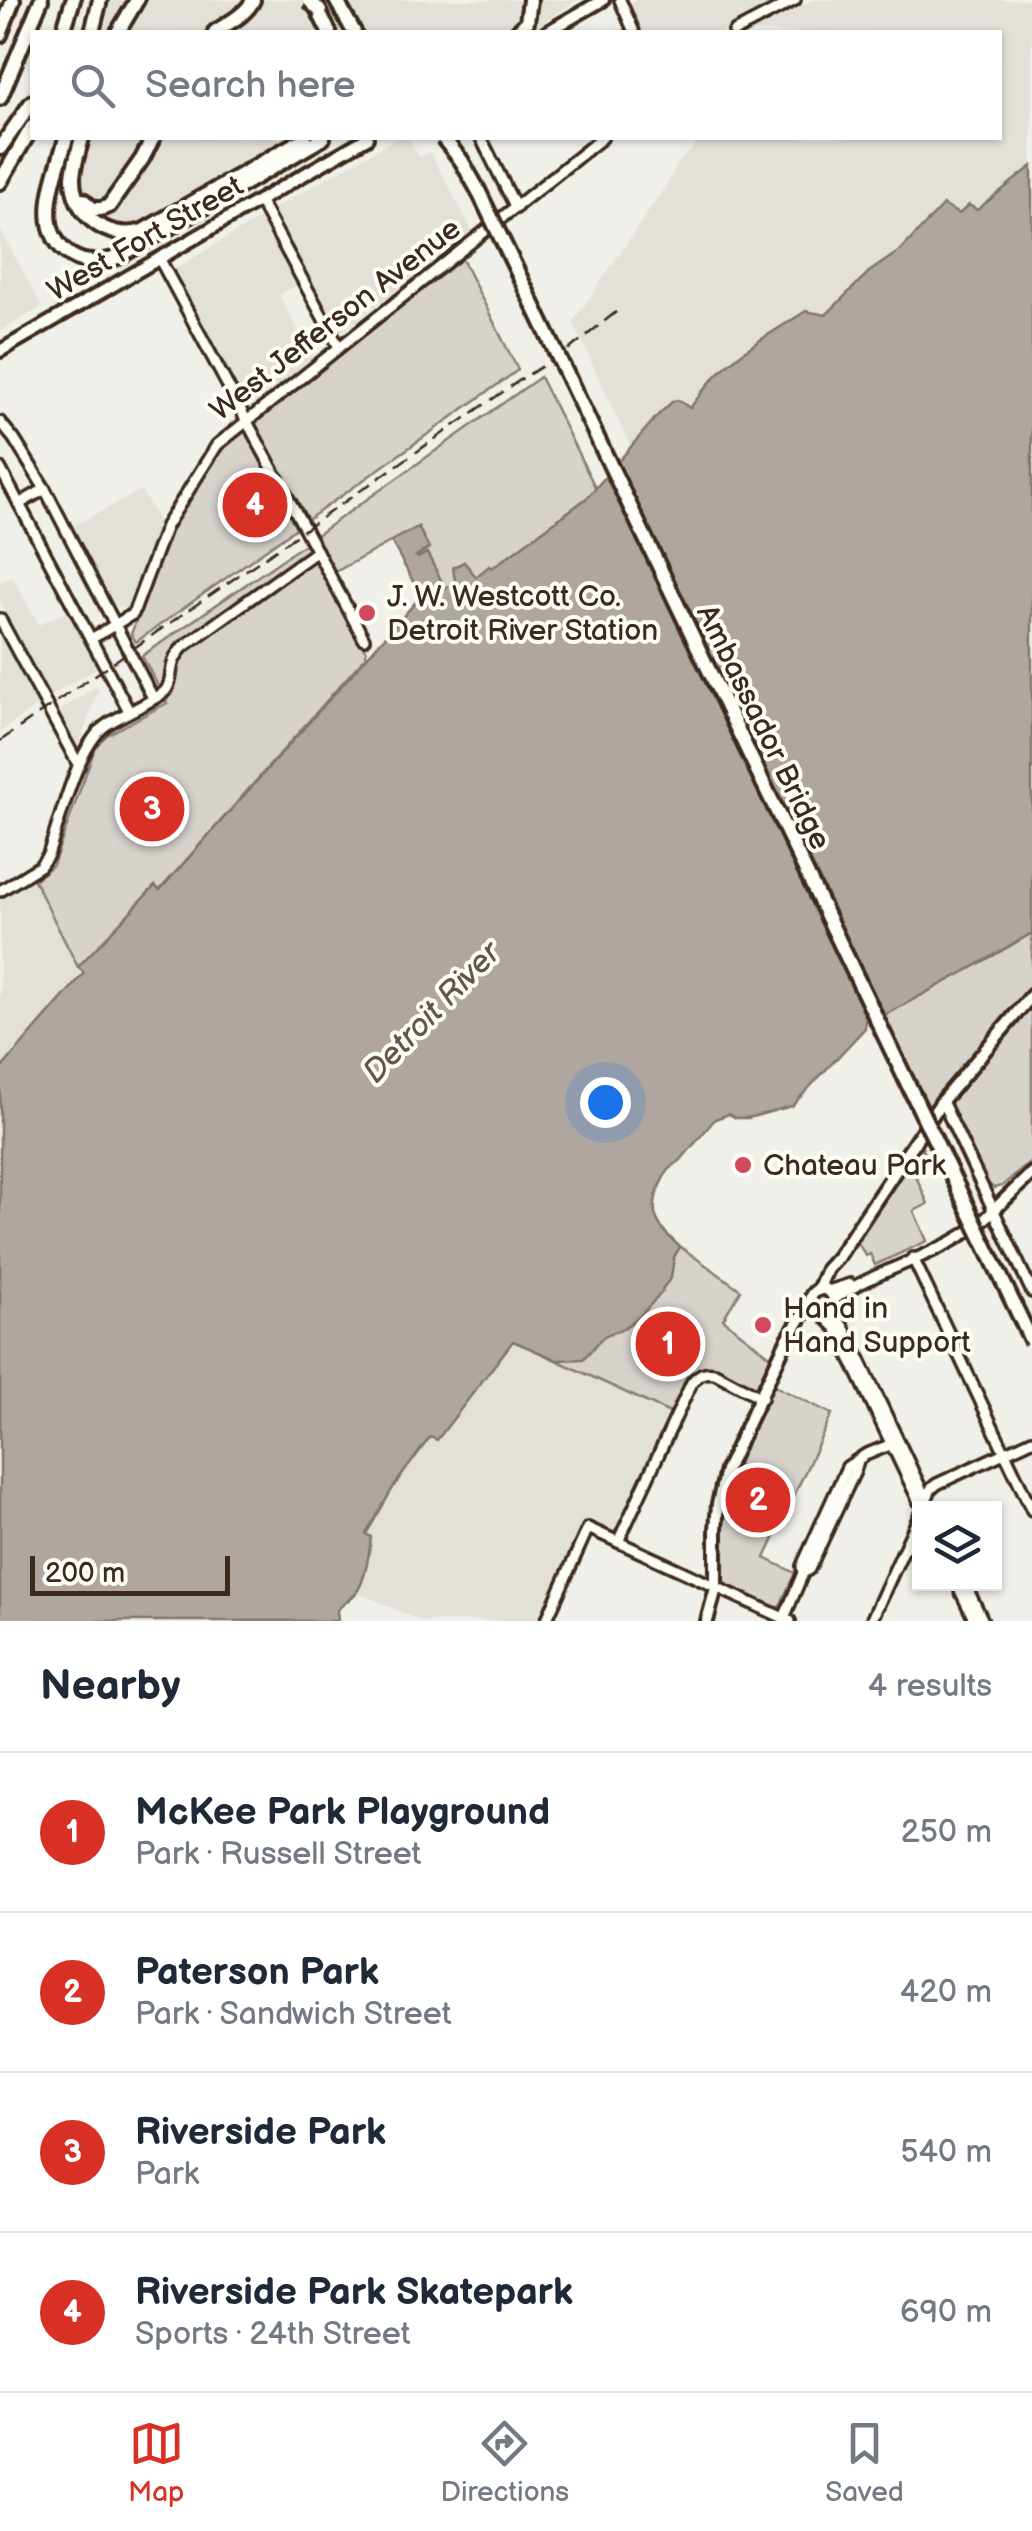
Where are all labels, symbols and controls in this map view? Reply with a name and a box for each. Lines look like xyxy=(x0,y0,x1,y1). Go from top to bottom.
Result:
search box xyxy=(30,30,1002,140)
icon: search xyxy=(65,58,120,113)
text: Search here xyxy=(145,63,356,108)
street label: West Fort Street xyxy=(41,168,250,309)
street label: West Jefferson Avenue xyxy=(203,211,468,429)
pin: 4 xyxy=(222,468,288,542)
place label: J. W. Westcott Co. Detroit River Station xyxy=(387,579,658,649)
street label: Ambassador Bridge xyxy=(688,599,838,856)
marker: J. W. Westcott Co. Detroit River Station xyxy=(356,602,378,624)
pin: 3 xyxy=(120,772,184,846)
water label: Detroit River xyxy=(355,933,511,1092)
your location xyxy=(580,1077,631,1128)
place label: Chateau Park xyxy=(763,1148,946,1184)
marker: Chateau Park xyxy=(732,1154,754,1176)
place label: Hand in Hand Support xyxy=(783,1291,971,1361)
pin: 1 xyxy=(636,1306,700,1382)
marker: Hand in Hand Support xyxy=(752,1314,774,1336)
pin: 2 xyxy=(726,1462,790,1538)
map controls xyxy=(912,1501,1002,1591)
button: layers xyxy=(912,1501,1002,1591)
scale bar xyxy=(30,1551,230,1596)
text: 200 m xyxy=(45,1557,125,1590)
text: Nearby xyxy=(40,1661,180,1712)
text: 4 results xyxy=(868,1667,992,1706)
text: McKee Park Playground xyxy=(135,1790,550,1835)
text: 1 xyxy=(66,1813,79,1852)
text: 250 m xyxy=(901,1813,992,1852)
text: Park · Russell Street xyxy=(135,1835,421,1874)
text: Paterson Park xyxy=(135,1950,379,1995)
text: 2 xyxy=(63,1973,82,2012)
text: 420 m xyxy=(900,1973,992,2012)
text: Park · Sandwich Street xyxy=(135,1995,452,2034)
text: Riverside Park xyxy=(135,2110,386,2155)
text: 3 xyxy=(63,2133,82,2172)
text: 540 m xyxy=(900,2133,992,2172)
text: Park xyxy=(135,2155,199,2194)
text: Riverside Park Skatepark xyxy=(135,2270,573,2315)
text: 4 xyxy=(63,2293,82,2332)
text: 690 m xyxy=(900,2293,992,2332)
text: Sports · 24th Street xyxy=(135,2315,411,2354)
tab: Map xyxy=(128,2416,184,2509)
tab: Directions xyxy=(440,2416,569,2509)
tab: Saved xyxy=(825,2416,904,2509)

